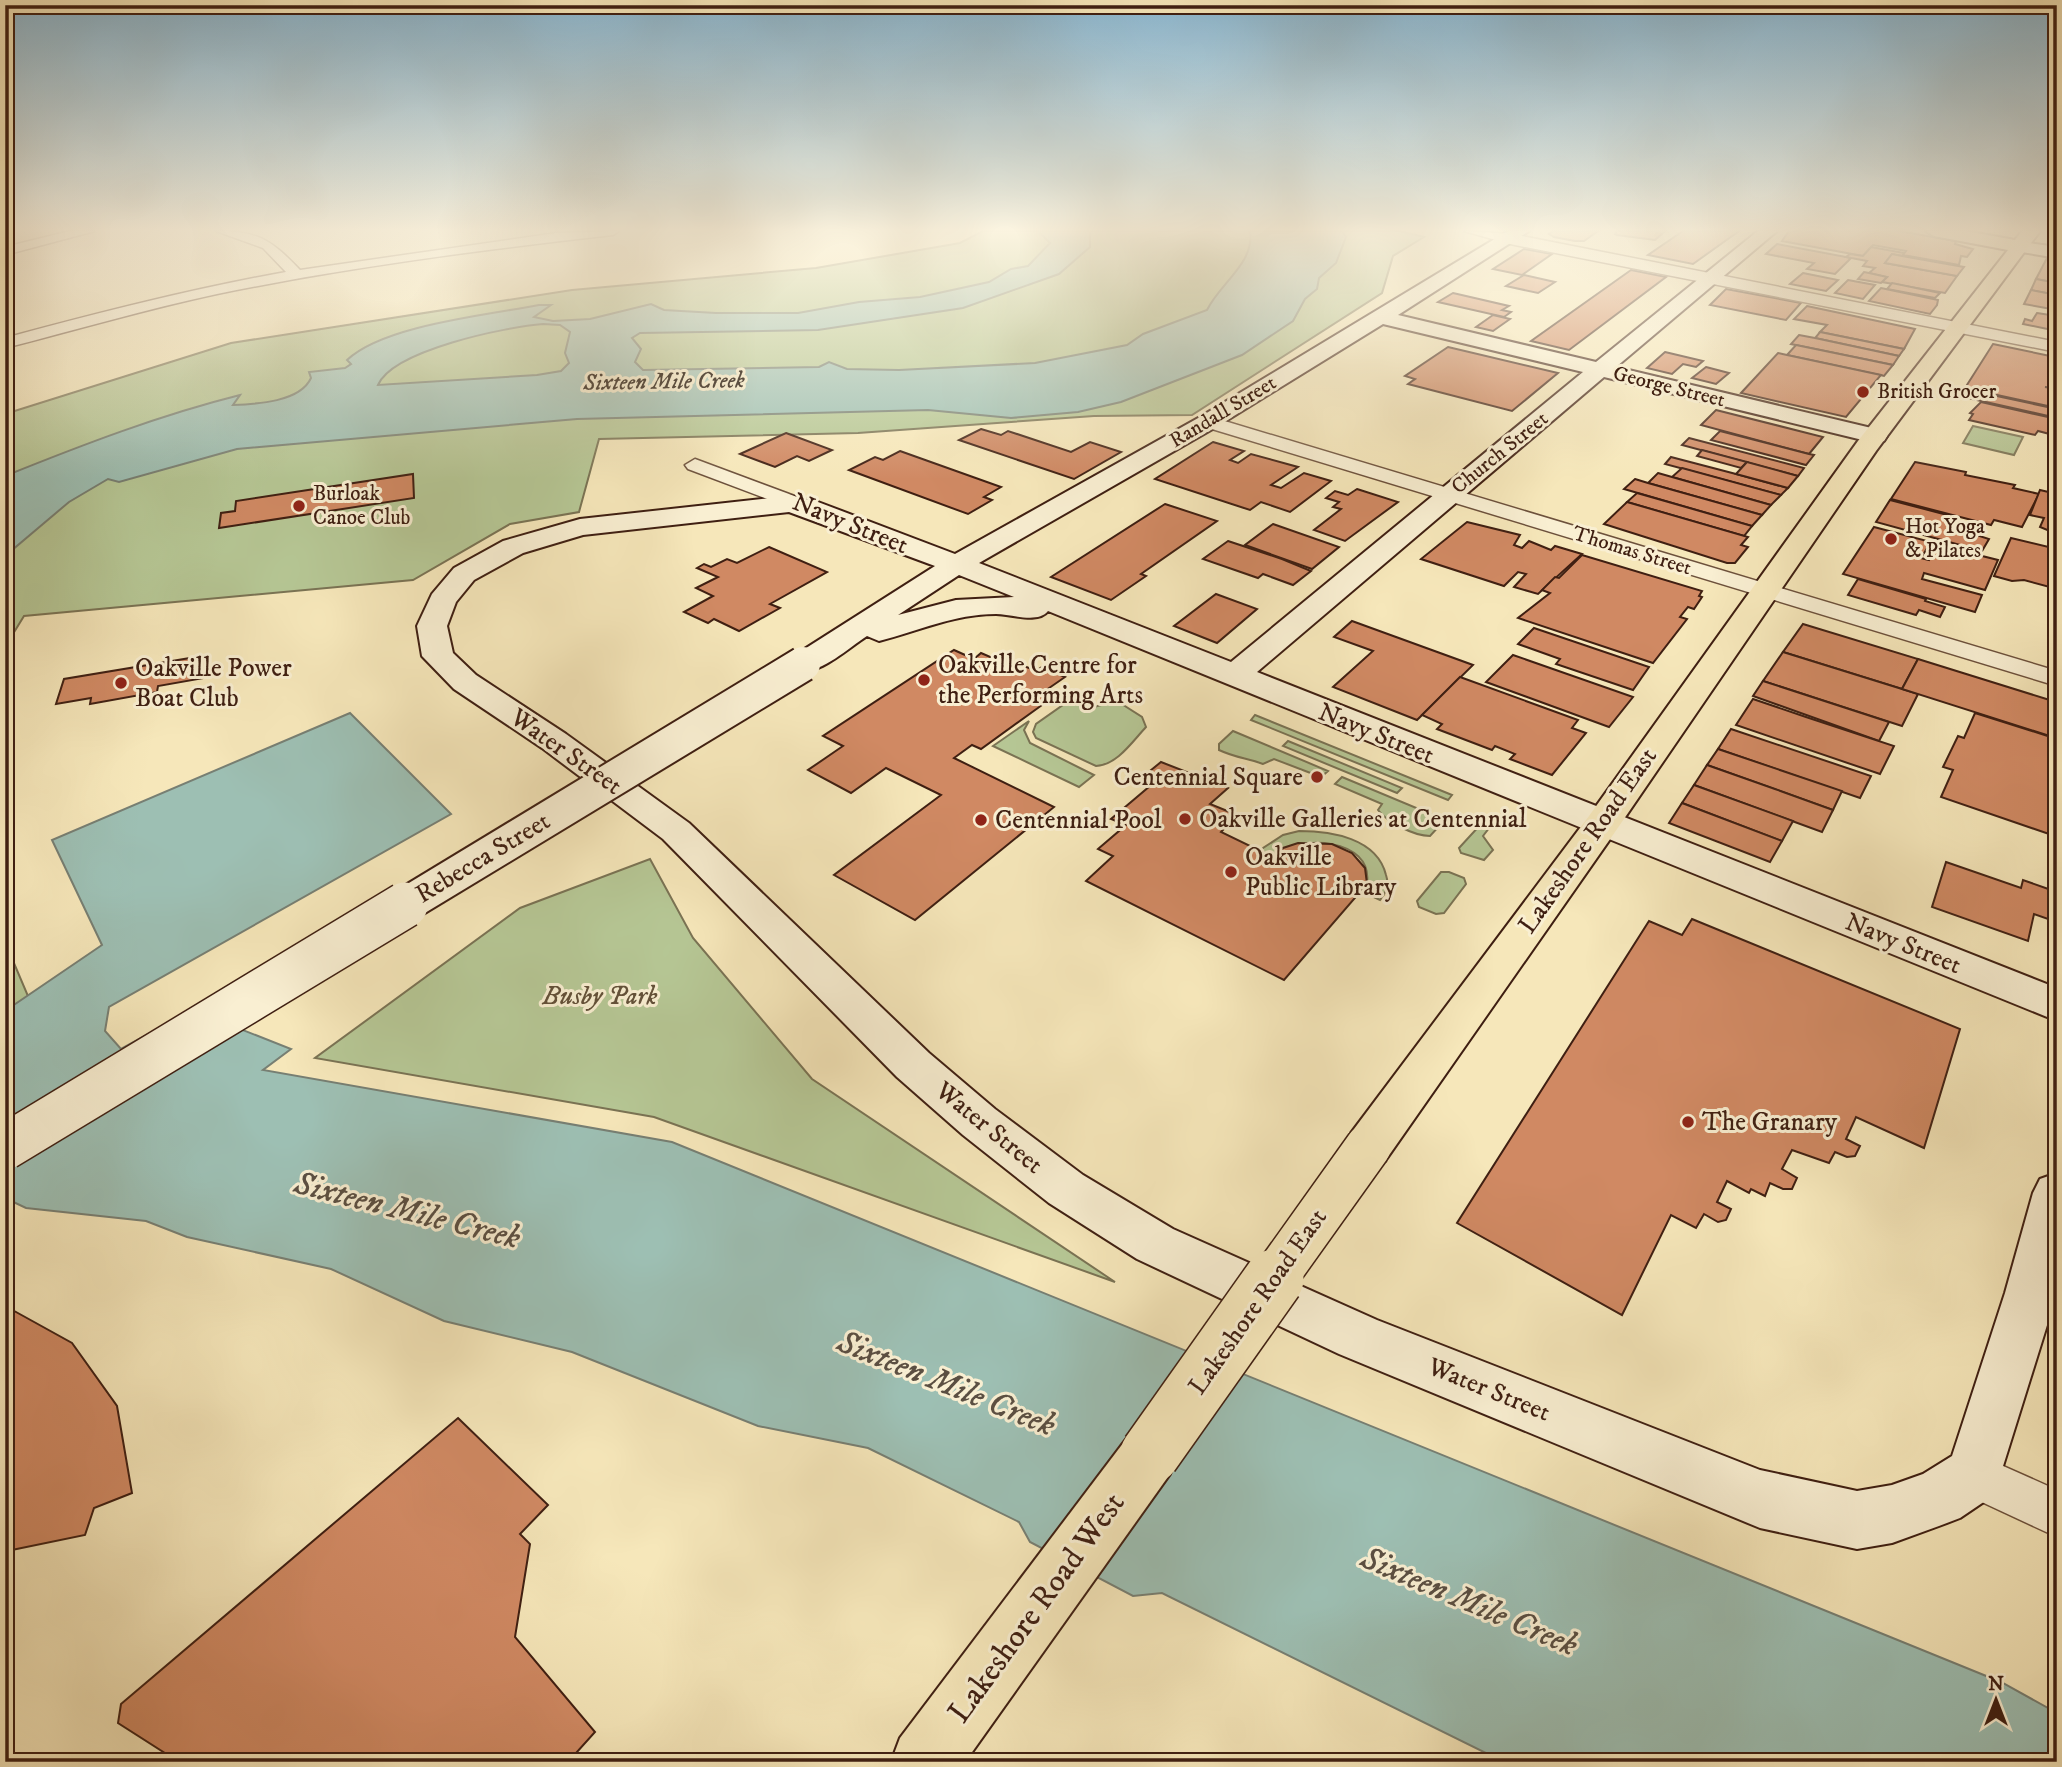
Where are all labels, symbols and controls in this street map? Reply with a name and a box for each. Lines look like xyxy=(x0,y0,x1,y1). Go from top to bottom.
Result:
street label: George Street xyxy=(1610,361,1728,414)
water label: Sixteen Mile Creek xyxy=(582,366,745,398)
street label: Randall Street xyxy=(1165,370,1281,454)
place label: British Grocer xyxy=(1877,379,1996,405)
marker: British Grocer xyxy=(1855,384,1871,400)
street label: Church Street xyxy=(1446,406,1554,500)
place label: Burloak Canoe Club xyxy=(313,481,411,531)
street label: Navy Street xyxy=(787,486,913,562)
marker: Burloak Canoe Club xyxy=(291,498,307,514)
place label: Hot Yoga & Pilates xyxy=(1905,514,1985,564)
street label: Thomas Street xyxy=(1569,521,1695,581)
marker: Hot Yoga & Pilates xyxy=(1883,531,1899,547)
place label: Oakville Centre for the Performing Arts xyxy=(938,649,1143,712)
place label: Oakville Power Boat Club xyxy=(135,652,292,715)
marker: Oakville Centre for the Performing Arts xyxy=(916,672,932,688)
marker: Oakville Power Boat Club xyxy=(113,675,129,691)
street label: Navy Street xyxy=(1313,696,1439,772)
street label: Water Street xyxy=(503,701,628,803)
street label: Lakeshore Road East xyxy=(1511,741,1665,941)
place label: Centennial Square xyxy=(1114,761,1303,794)
marker: Centennial Square xyxy=(1309,769,1325,785)
place label: Oakville Galleries at Centennial xyxy=(1199,803,1527,836)
place label: Centennial Pool xyxy=(995,804,1162,837)
street label: Rebecca Street xyxy=(410,805,556,911)
marker: Oakville Galleries at Centennial xyxy=(1177,811,1193,827)
marker: Centennial Pool xyxy=(973,812,989,828)
place label: Oakville Public Library xyxy=(1245,841,1397,904)
marker: Oakville Public Library xyxy=(1223,864,1239,880)
street label: Navy Street xyxy=(1840,906,1966,982)
park label: Busby Park xyxy=(542,980,658,1013)
street label: Water Street xyxy=(928,1074,1050,1181)
place label: The Granary xyxy=(1702,1106,1838,1139)
marker: The Granary xyxy=(1680,1114,1696,1130)
water label: Sixteen Mile Creek xyxy=(289,1163,525,1259)
street label: Lakeshore Road East xyxy=(1181,1202,1335,1402)
water label: Sixteen Mile Creek xyxy=(830,1321,1061,1447)
street label: Water Street xyxy=(1422,1350,1555,1429)
street label: Lakeshore Road West xyxy=(940,1485,1134,1731)
water label: Sixteen Mile Creek xyxy=(1353,1537,1584,1666)
north arrow xyxy=(1960,1666,2030,1736)
text: N xyxy=(1988,1673,2004,1696)

